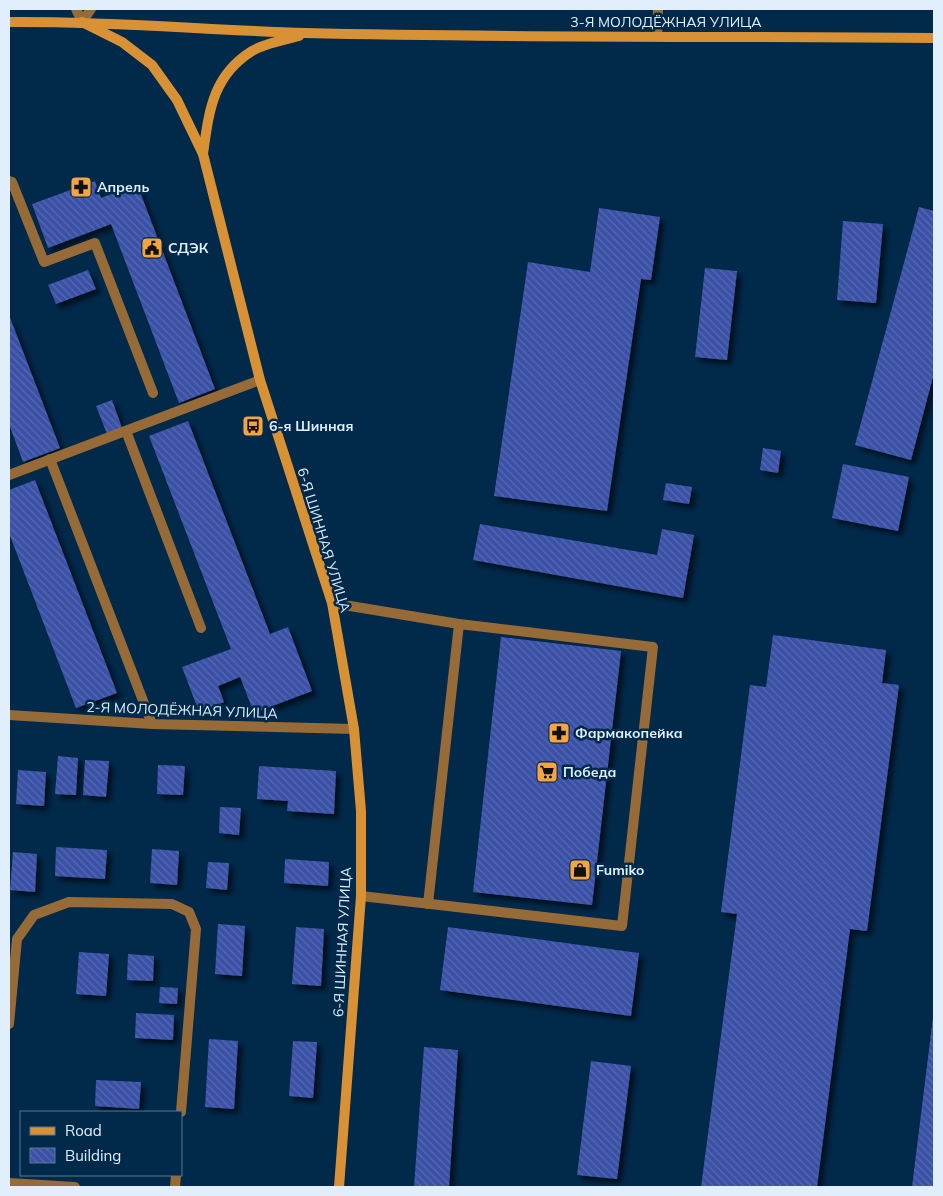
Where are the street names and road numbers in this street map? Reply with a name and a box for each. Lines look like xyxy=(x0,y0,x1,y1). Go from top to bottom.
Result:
street label: 3-Я МОЛОДЁЖНАЯ УЛИЦА xyxy=(570,13,762,31)
street label: 6-Я ШИННАЯ УЛИЦА xyxy=(293,466,355,615)
street label: 2-Я МОЛОДЁЖНАЯ УЛИЦА xyxy=(86,698,279,722)
street label: 6-Я ШИННАЯ УЛИЦА xyxy=(329,866,355,1018)

